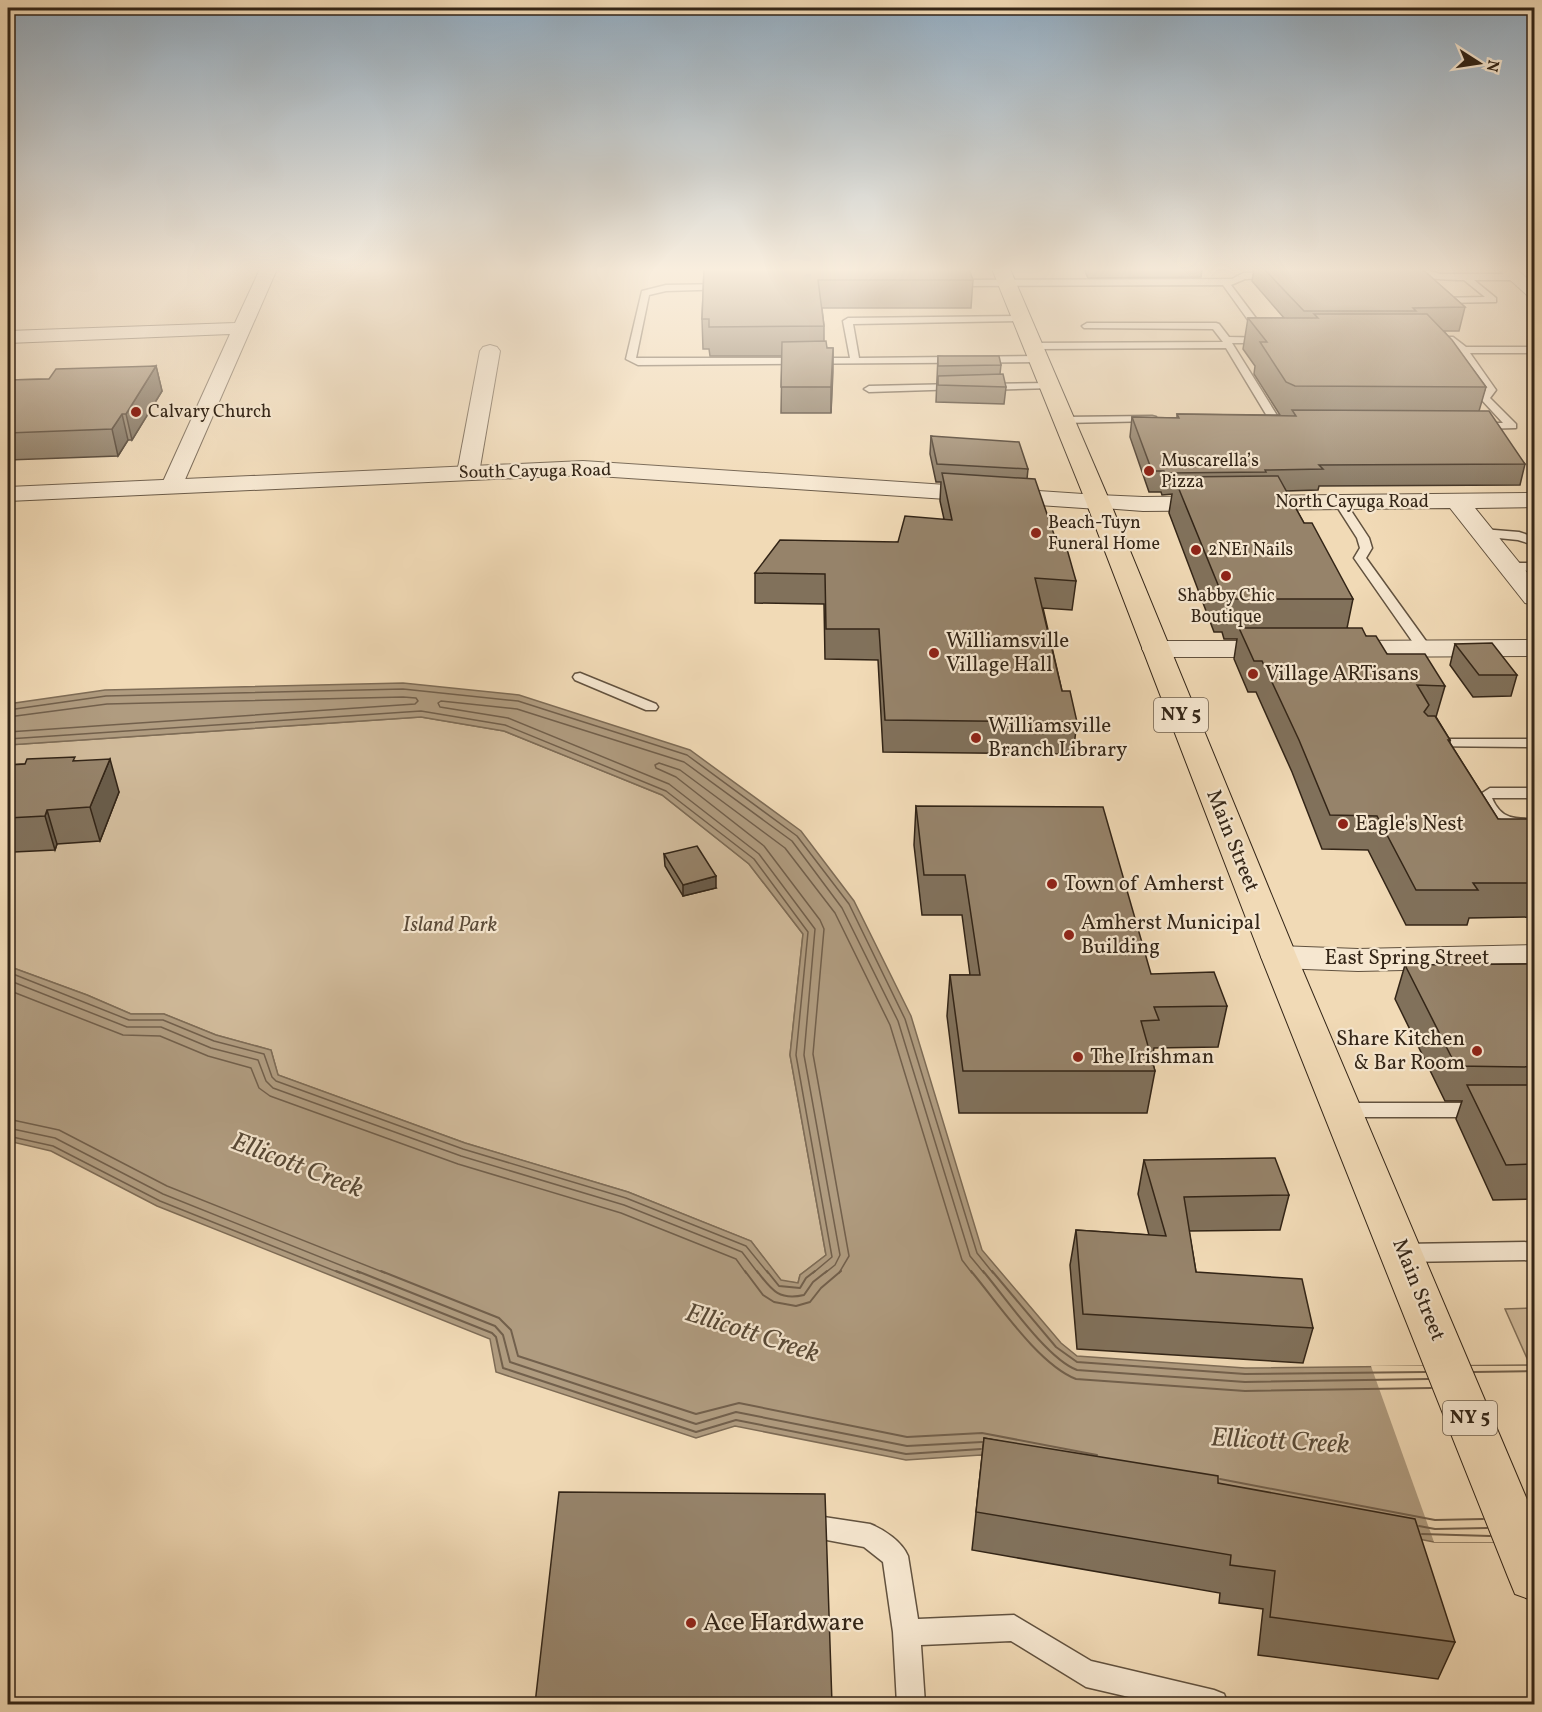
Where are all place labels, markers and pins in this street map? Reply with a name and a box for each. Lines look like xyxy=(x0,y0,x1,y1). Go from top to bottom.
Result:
place label: Calvary Church xyxy=(148,400,272,425)
marker: Calvary Church xyxy=(129,405,143,419)
place label: Muscarella’s Pizza xyxy=(1161,449,1259,495)
marker: Muscarella’s Pizza xyxy=(1142,464,1156,478)
place label: Beach-Tuyn Funeral Home xyxy=(1048,511,1160,557)
marker: Beach-Tuyn Funeral Home xyxy=(1029,526,1043,540)
place label: 2NE1 Nails xyxy=(1208,538,1293,563)
marker: 2NE1 Nails xyxy=(1189,543,1203,557)
marker: Shabby Chic Boutique xyxy=(1219,569,1233,583)
place label: Shabby Chic Boutique xyxy=(1177,584,1275,630)
place label: Williamsville Village Hall xyxy=(946,627,1069,680)
marker: Williamsville Village Hall xyxy=(927,646,941,660)
place label: Village ARTisans xyxy=(1265,660,1419,689)
marker: Village ARTisans xyxy=(1246,667,1260,681)
place label: Williamsville Branch Library xyxy=(988,712,1128,765)
marker: Williamsville Branch Library xyxy=(969,731,983,745)
place label: Eagle's Nest xyxy=(1355,810,1464,839)
marker: Eagle's Nest xyxy=(1336,817,1350,831)
place label: Town of Amherst xyxy=(1064,870,1224,899)
marker: Town of Amherst xyxy=(1045,877,1059,891)
place label: Amherst Municipal Building xyxy=(1081,909,1261,962)
marker: Amherst Municipal Building xyxy=(1062,928,1076,942)
place label: Share Kitchen & Bar Room xyxy=(1336,1025,1465,1078)
place label: The Irishman xyxy=(1090,1043,1214,1072)
marker: Share Kitchen & Bar Room xyxy=(1470,1044,1484,1058)
marker: The Irishman xyxy=(1071,1050,1085,1064)
place label: Ace Hardware xyxy=(703,1605,864,1641)
marker: Ace Hardware xyxy=(684,1616,698,1630)

